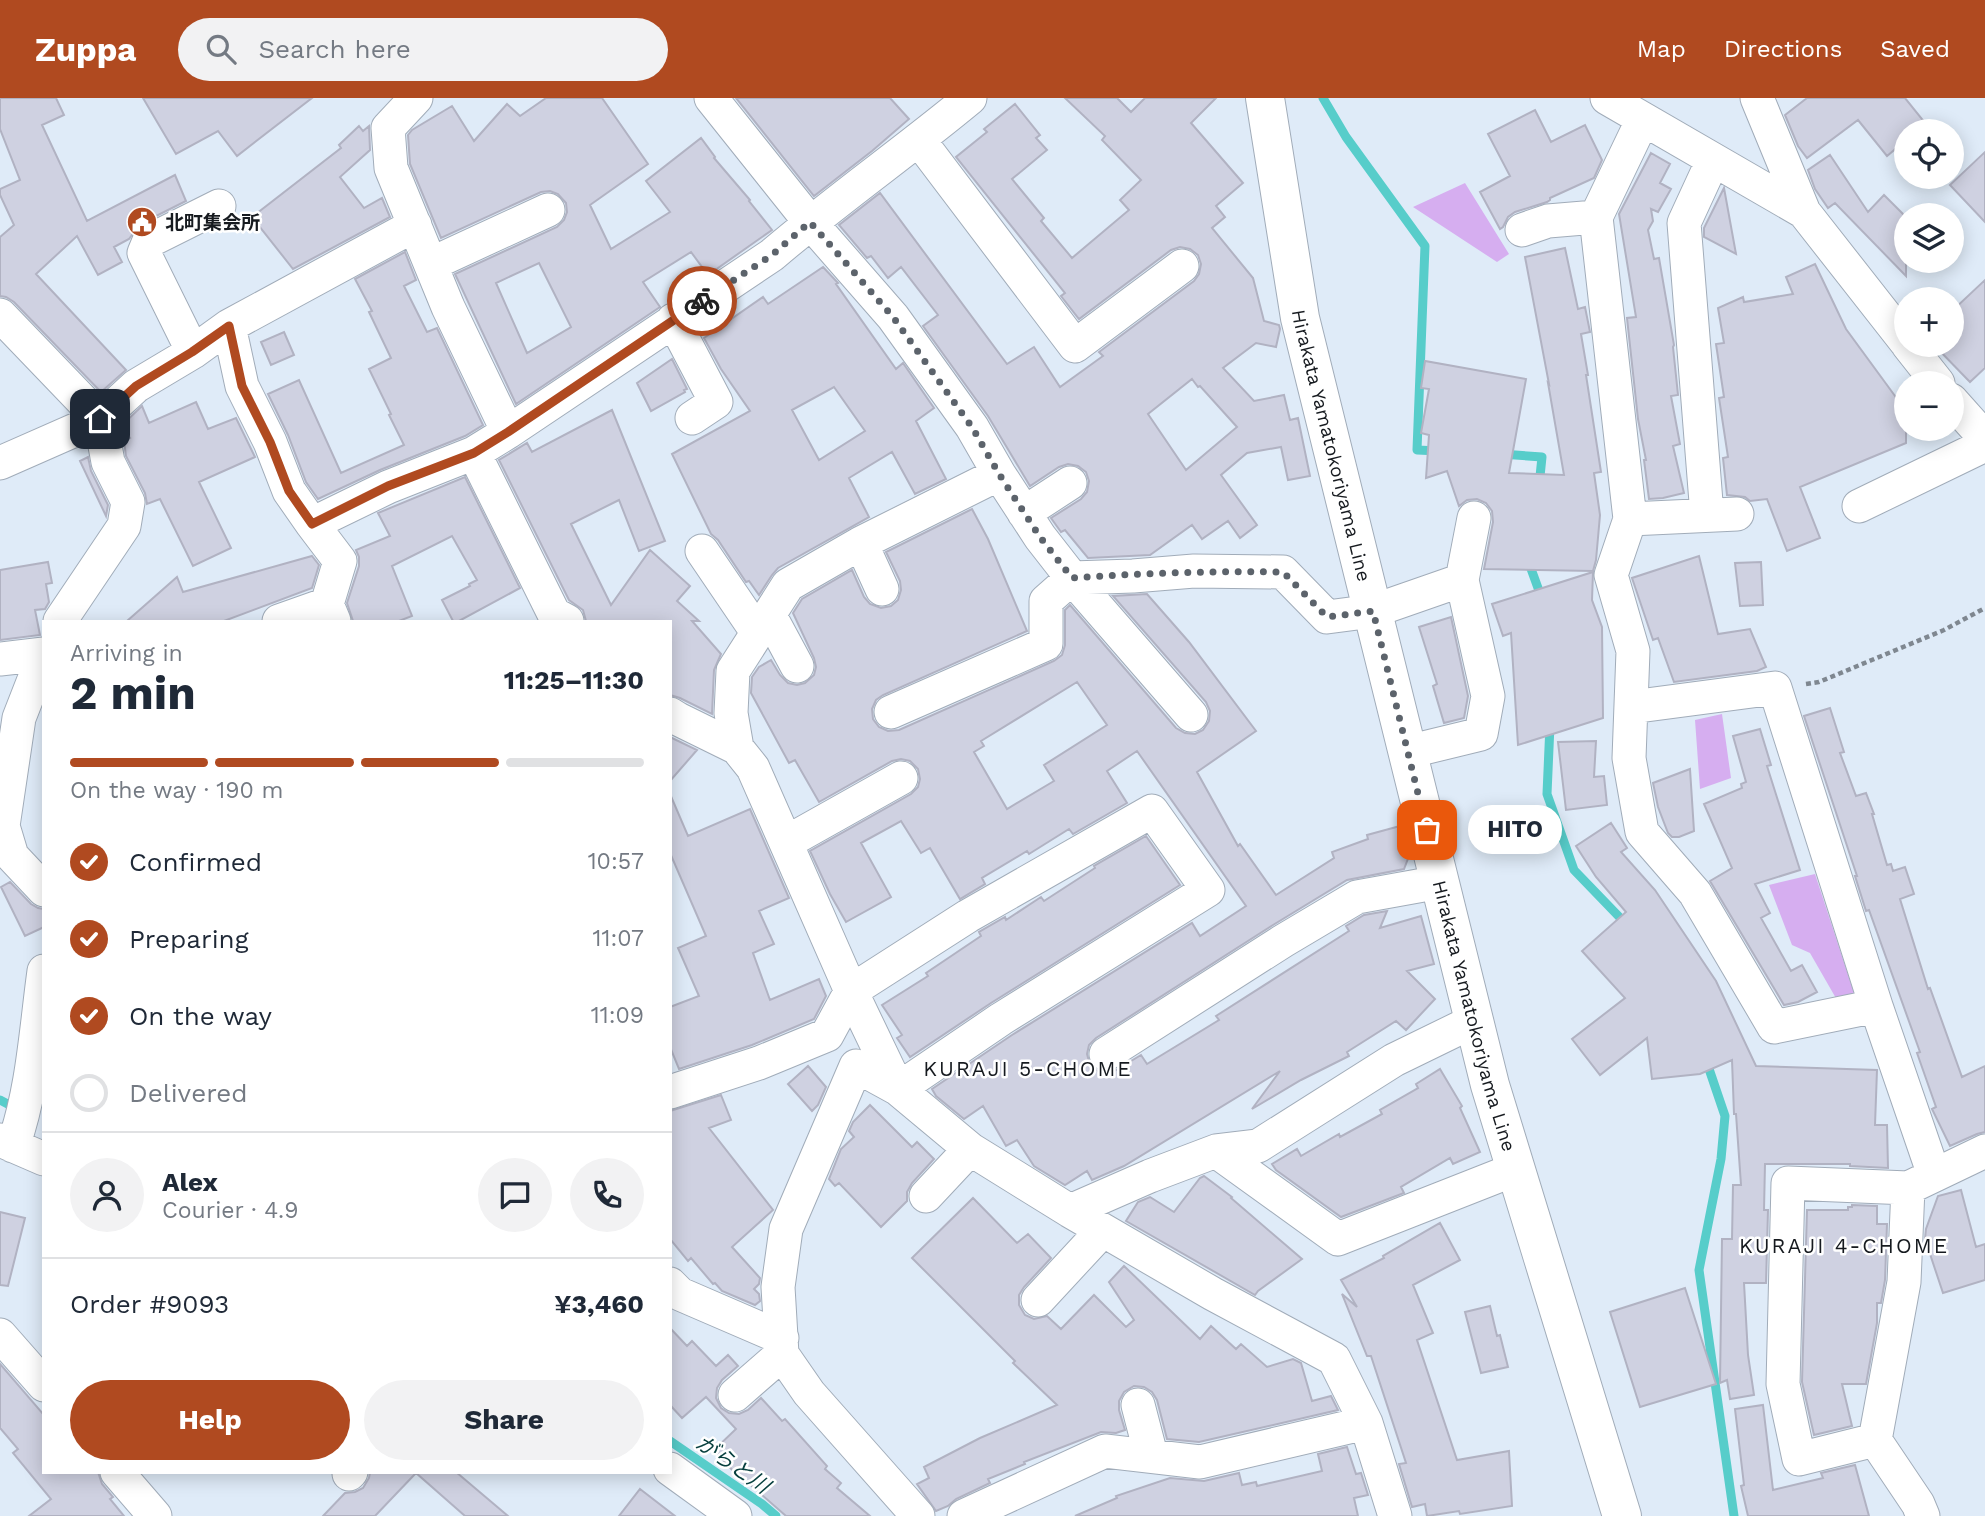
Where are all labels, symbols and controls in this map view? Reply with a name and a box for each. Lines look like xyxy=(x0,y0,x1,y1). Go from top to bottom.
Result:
search box xyxy=(178,18,668,81)
text: Zuppa xyxy=(35,30,136,69)
icon: search xyxy=(202,30,240,68)
text: Search here xyxy=(258,34,411,64)
text: Map xyxy=(1637,35,1686,63)
text: Directions xyxy=(1724,35,1842,63)
text: Saved xyxy=(1880,35,1950,63)
map controls xyxy=(1894,119,1964,441)
button: locate xyxy=(1894,119,1964,189)
button: layers xyxy=(1894,203,1964,273)
public building icon: 北町集会所 xyxy=(125,205,159,239)
place label: 北町集会所 xyxy=(165,211,260,234)
courier xyxy=(667,266,737,336)
icon: bike xyxy=(683,282,721,320)
button: + xyxy=(1894,287,1964,357)
street label: Hirakata Yamatokoriyama Line xyxy=(1287,308,1376,584)
button: − xyxy=(1894,371,1964,441)
pin xyxy=(70,389,130,449)
icon: home xyxy=(81,400,119,438)
text: Arriving in xyxy=(70,640,183,667)
text: 11:25–11:30 xyxy=(504,665,644,695)
text: 2 min xyxy=(70,666,196,720)
text: On the way · 190 m xyxy=(70,777,283,804)
pin xyxy=(1397,800,1457,860)
callout: HITO xyxy=(1469,806,1564,854)
icon: bag xyxy=(1408,811,1446,849)
text: HITO xyxy=(1487,816,1543,843)
icon: check xyxy=(70,843,108,881)
text: Confirmed xyxy=(129,847,262,877)
text: 10:57 xyxy=(588,848,644,875)
street label: Hirakata Yamatokoriyama Line xyxy=(1428,878,1521,1154)
icon: check xyxy=(70,920,108,958)
text: Preparing xyxy=(129,924,249,954)
text: 11:07 xyxy=(593,925,644,952)
icon: check xyxy=(70,997,108,1035)
text: On the way xyxy=(129,1001,272,1031)
text: 11:09 xyxy=(591,1002,644,1029)
district label: KURAJI 5-CHOME xyxy=(923,1056,1133,1081)
text: Delivered xyxy=(129,1078,248,1108)
button: person xyxy=(70,1158,144,1232)
button: chat xyxy=(478,1158,552,1232)
button: phone xyxy=(570,1158,644,1232)
text: Alex xyxy=(162,1167,218,1197)
text: Courier · 4.9 xyxy=(162,1197,298,1224)
district label: KURAJI 4-CHOME xyxy=(1739,1233,1949,1258)
text: Order #9093 xyxy=(70,1289,229,1319)
text: ¥3,460 xyxy=(554,1289,644,1319)
button: Help xyxy=(70,1380,350,1460)
button: Share xyxy=(364,1380,644,1460)
water label: がらと川 xyxy=(691,1430,776,1499)

